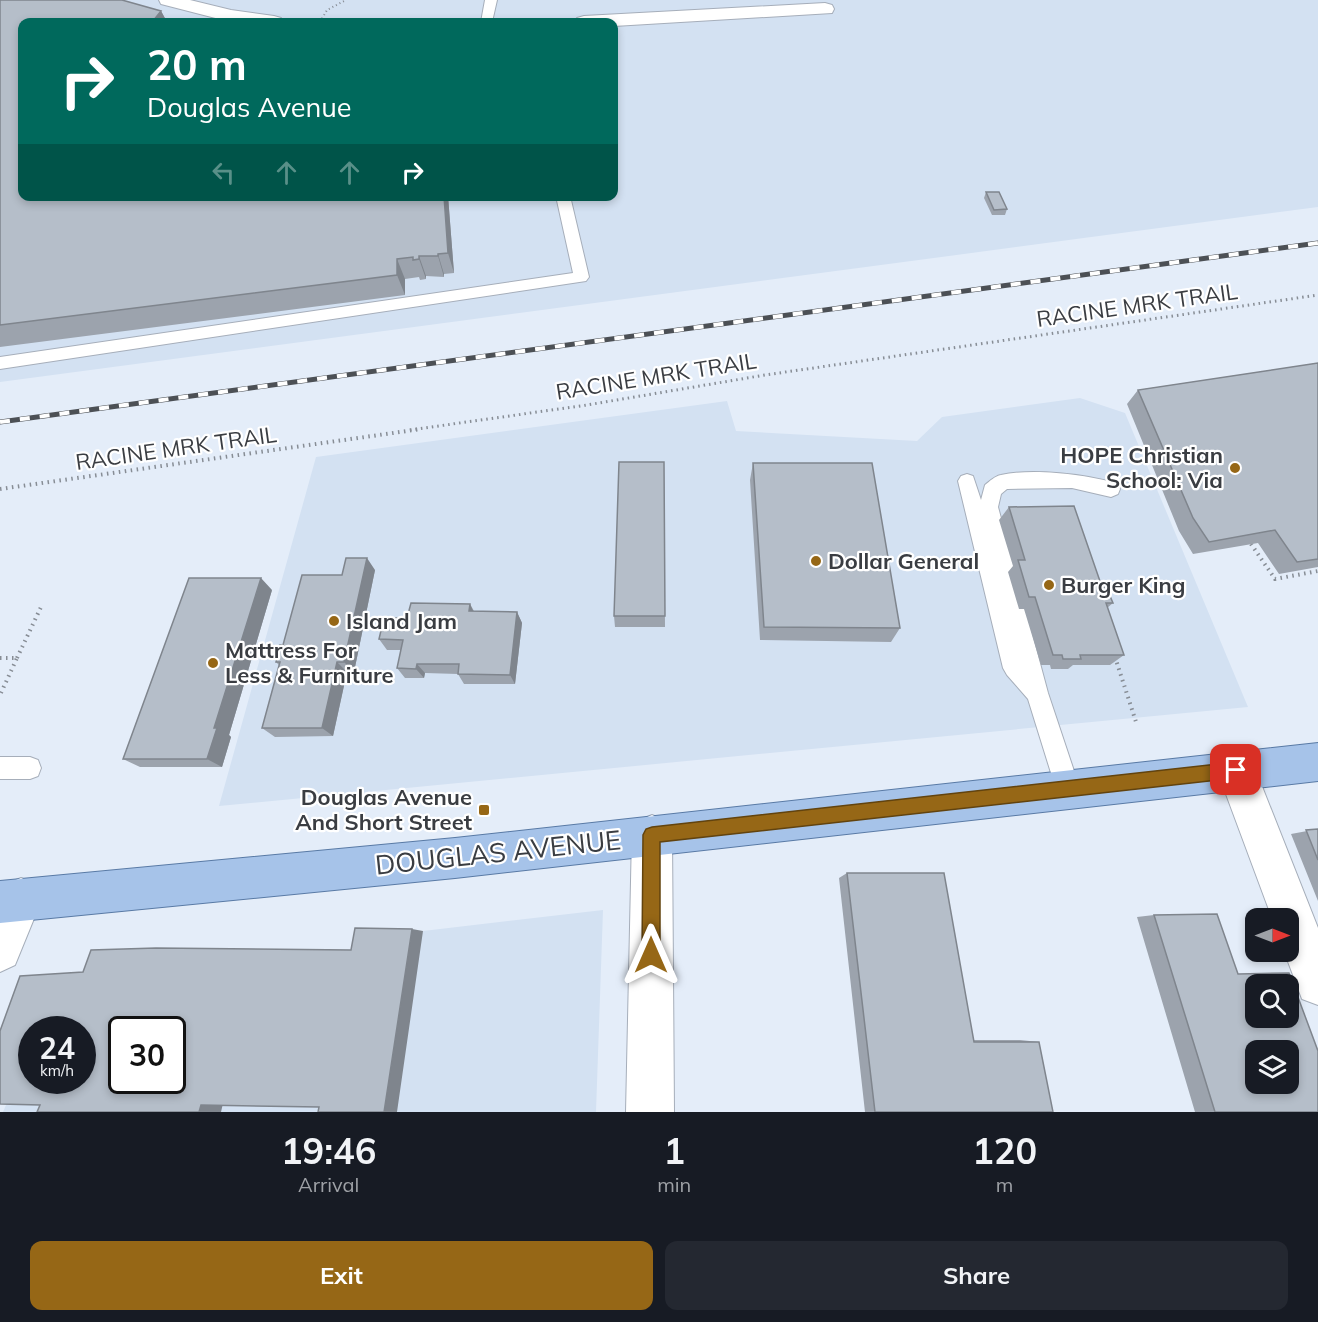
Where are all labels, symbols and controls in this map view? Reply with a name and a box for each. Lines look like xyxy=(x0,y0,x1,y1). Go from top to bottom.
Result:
text: 20 m xyxy=(147,38,247,91)
icon: right xyxy=(48,42,126,120)
text: Douglas Avenue xyxy=(147,90,352,124)
icon: left xyxy=(207,156,240,189)
icon: ahead xyxy=(270,156,303,189)
icon: ahead xyxy=(333,156,366,189)
icon: right xyxy=(396,156,429,189)
street label: RACINE MRK TRAIL xyxy=(1035,277,1239,333)
street label: RACINE MRK TRAIL xyxy=(554,346,758,406)
street label: RACINE MRK TRAIL xyxy=(74,420,278,476)
place label: HOPE Christian School: Via xyxy=(1060,441,1223,494)
marker: HOPE Christian School: Via xyxy=(1228,461,1242,475)
place label: Dollar General xyxy=(828,547,979,575)
marker: Dollar General xyxy=(809,554,823,568)
place label: Burger King xyxy=(1061,571,1186,599)
marker: Burger King xyxy=(1042,578,1056,592)
place label: Island Jam xyxy=(346,607,457,635)
marker: Island Jam xyxy=(327,614,341,628)
place label: Mattress For Less & Furniture xyxy=(225,636,394,689)
marker: Mattress For Less & Furniture xyxy=(206,656,220,670)
pin xyxy=(1210,744,1261,795)
icon: arrive xyxy=(1219,753,1252,786)
place label: Douglas Avenue And Short Street xyxy=(295,783,472,836)
marker: Douglas Avenue And Short Street xyxy=(477,803,491,817)
street label: DOUGLAS AVENUE xyxy=(373,822,623,882)
north arrow xyxy=(1245,908,1299,962)
map controls xyxy=(1245,908,1299,1094)
position arrow xyxy=(619,923,683,987)
button: search xyxy=(1245,974,1299,1028)
speed limit sign: 30 xyxy=(108,1016,186,1094)
text: 24 xyxy=(39,1029,75,1067)
button: layers xyxy=(1245,1040,1299,1094)
text: km/h xyxy=(40,1061,74,1080)
text: 19:46 xyxy=(281,1128,376,1173)
text: 1 xyxy=(663,1128,685,1173)
text: 120 xyxy=(972,1128,1037,1173)
text: Arrival xyxy=(298,1172,359,1197)
text: min xyxy=(657,1172,691,1197)
text: m xyxy=(996,1172,1013,1197)
button: Exit xyxy=(30,1241,653,1310)
button: Share xyxy=(665,1241,1288,1310)

